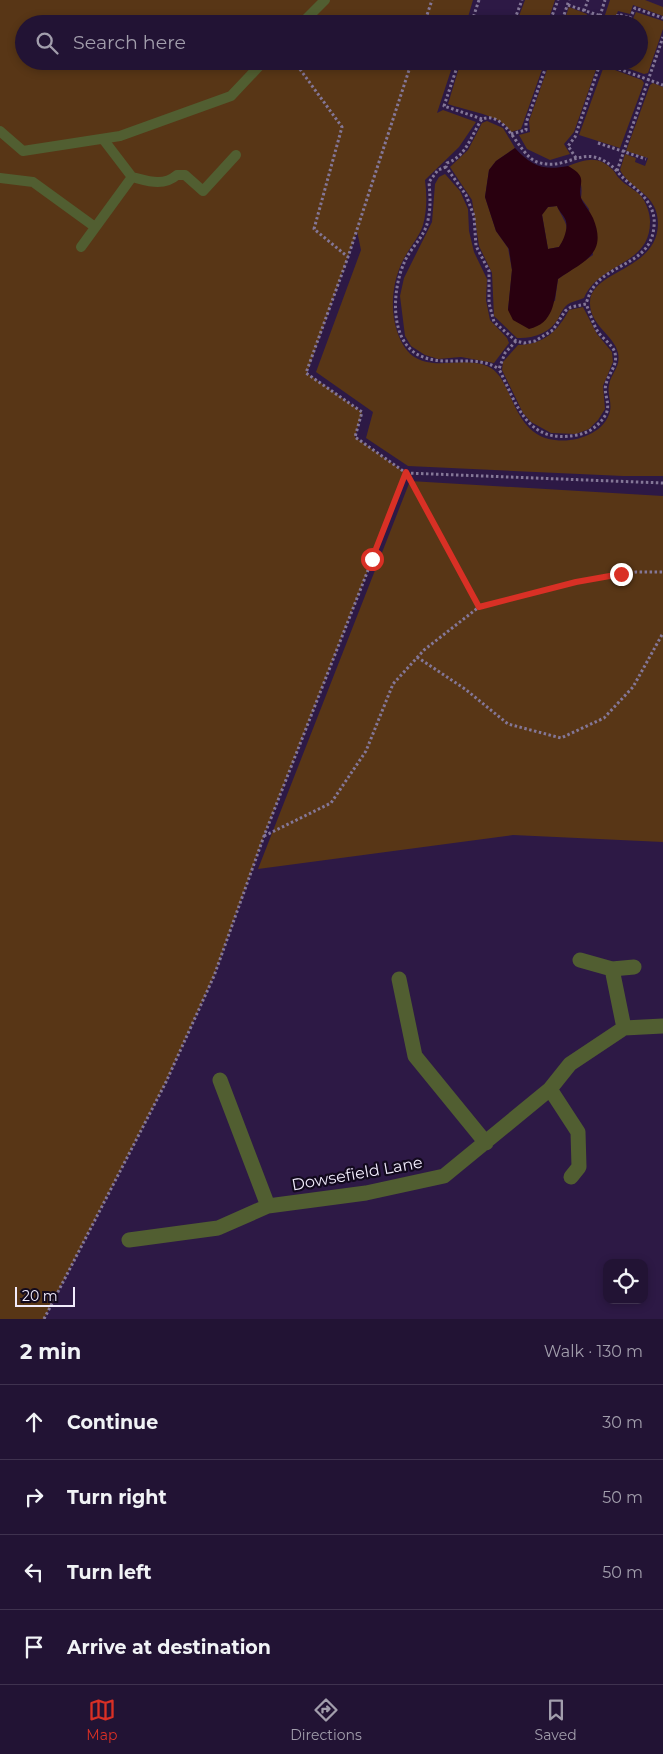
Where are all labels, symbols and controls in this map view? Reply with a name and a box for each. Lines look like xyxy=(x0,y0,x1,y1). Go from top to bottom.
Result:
search box xyxy=(15,15,648,70)
icon: search xyxy=(33,29,61,57)
text: Search here xyxy=(73,31,186,54)
route start xyxy=(361,548,384,571)
route end xyxy=(610,563,633,586)
street label: Dowsefield Lane xyxy=(290,1153,424,1194)
map controls xyxy=(603,1259,648,1304)
button: locate xyxy=(603,1259,648,1304)
scale bar xyxy=(15,1284,75,1307)
text: 20 m xyxy=(22,1287,58,1305)
text: 2 min xyxy=(20,1339,81,1364)
text: Walk · 130 m xyxy=(544,1342,643,1361)
icon: ahead xyxy=(20,1408,48,1436)
text: Continue xyxy=(67,1411,158,1434)
text: 30 m xyxy=(602,1413,643,1432)
icon: right xyxy=(20,1483,48,1511)
text: Turn right xyxy=(67,1486,167,1509)
text: 50 m xyxy=(602,1488,643,1507)
icon: left xyxy=(20,1558,48,1586)
text: Turn left xyxy=(67,1561,152,1584)
text: 50 m xyxy=(602,1563,643,1582)
icon: arrive xyxy=(20,1633,48,1661)
text: Arrive at destination xyxy=(67,1636,271,1659)
tab: Map xyxy=(86,1696,117,1744)
tab: Directions xyxy=(290,1696,362,1744)
tab: Saved xyxy=(535,1696,577,1744)

